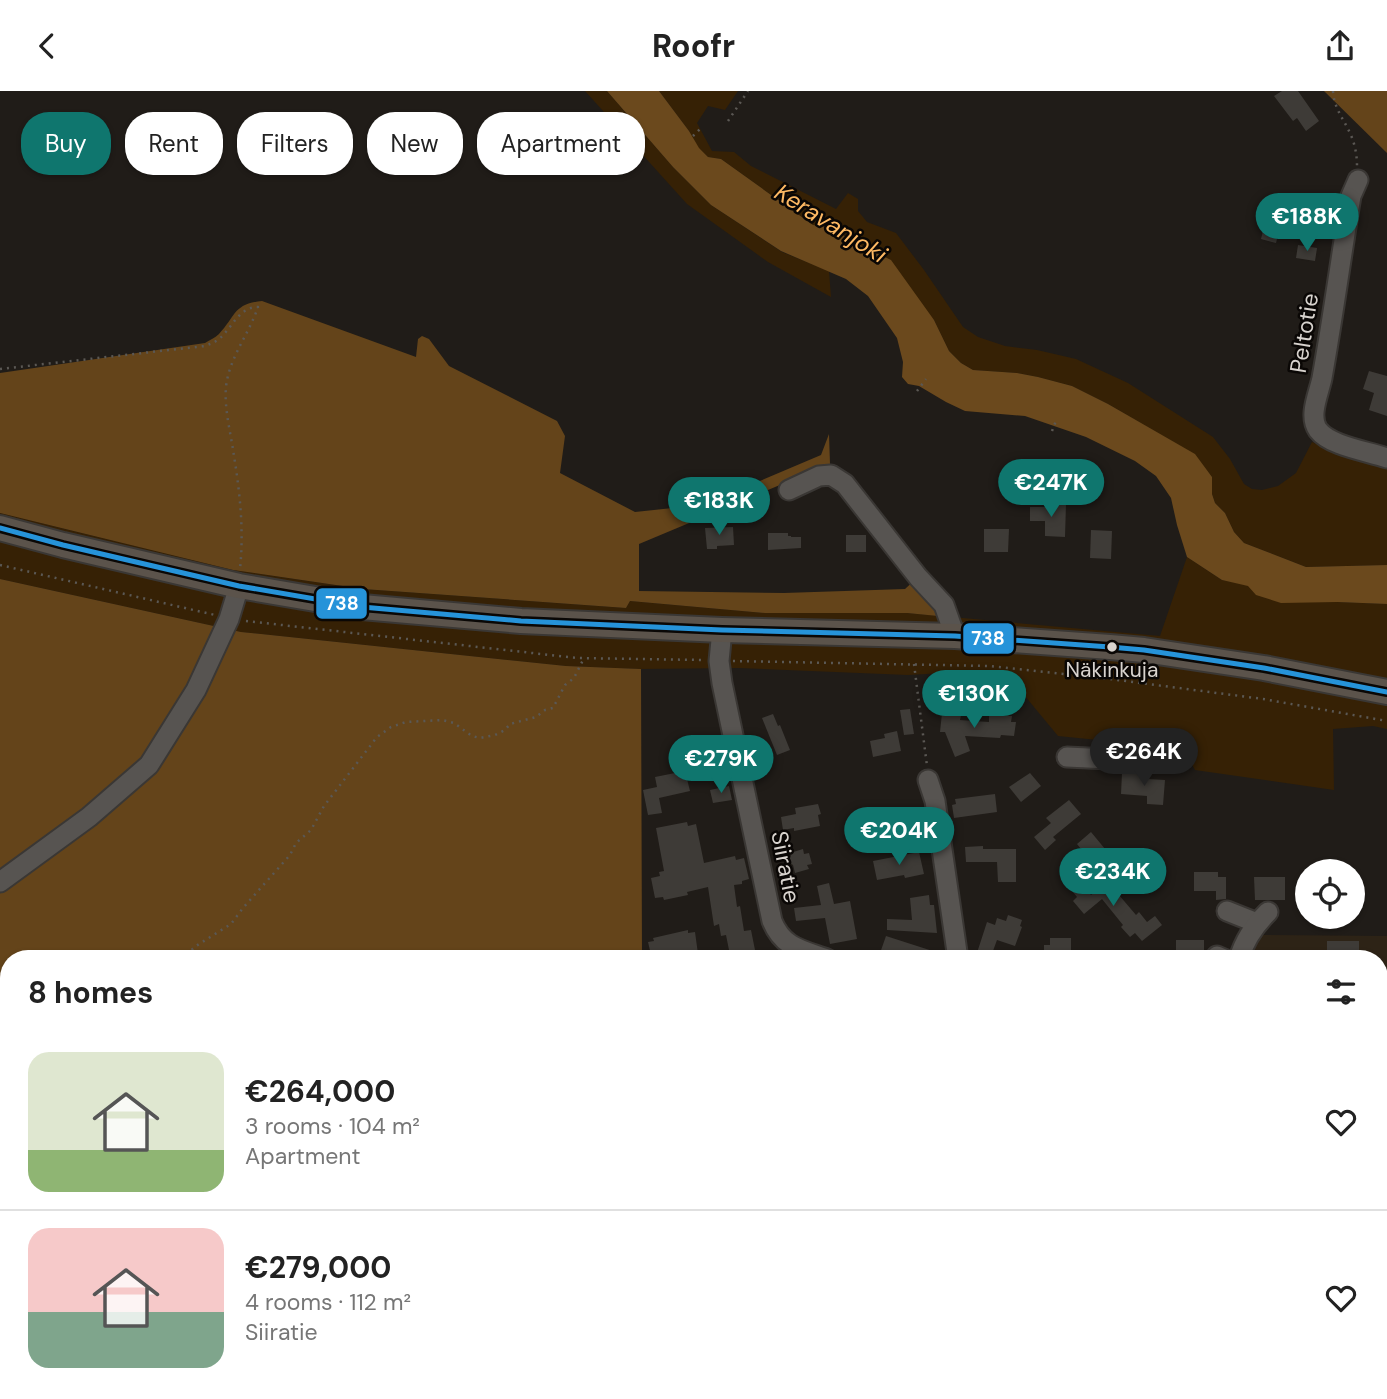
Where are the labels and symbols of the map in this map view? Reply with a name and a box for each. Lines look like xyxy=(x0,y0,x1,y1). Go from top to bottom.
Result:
water label: Keravanjoki xyxy=(769,176,894,270)
pin: €188K xyxy=(1258,193,1356,253)
street label: Peltotie xyxy=(1283,291,1325,375)
pin: €247K xyxy=(1002,459,1100,519)
pin: €183K xyxy=(670,477,768,537)
line badge: 738 xyxy=(315,587,368,620)
text: 738 xyxy=(325,591,359,616)
line badge: 738 xyxy=(962,622,1015,655)
text: 738 xyxy=(971,626,1005,651)
marker: Näkinkuja xyxy=(1105,640,1119,654)
place label: Näkinkuja xyxy=(1066,656,1158,684)
pin: €130K xyxy=(925,671,1023,730)
pin: €264K xyxy=(1095,729,1193,788)
pin: €279K xyxy=(672,735,770,795)
pin: €204K xyxy=(850,807,948,867)
street label: Siiratie xyxy=(764,828,808,906)
pin: €234K xyxy=(1064,849,1162,908)

